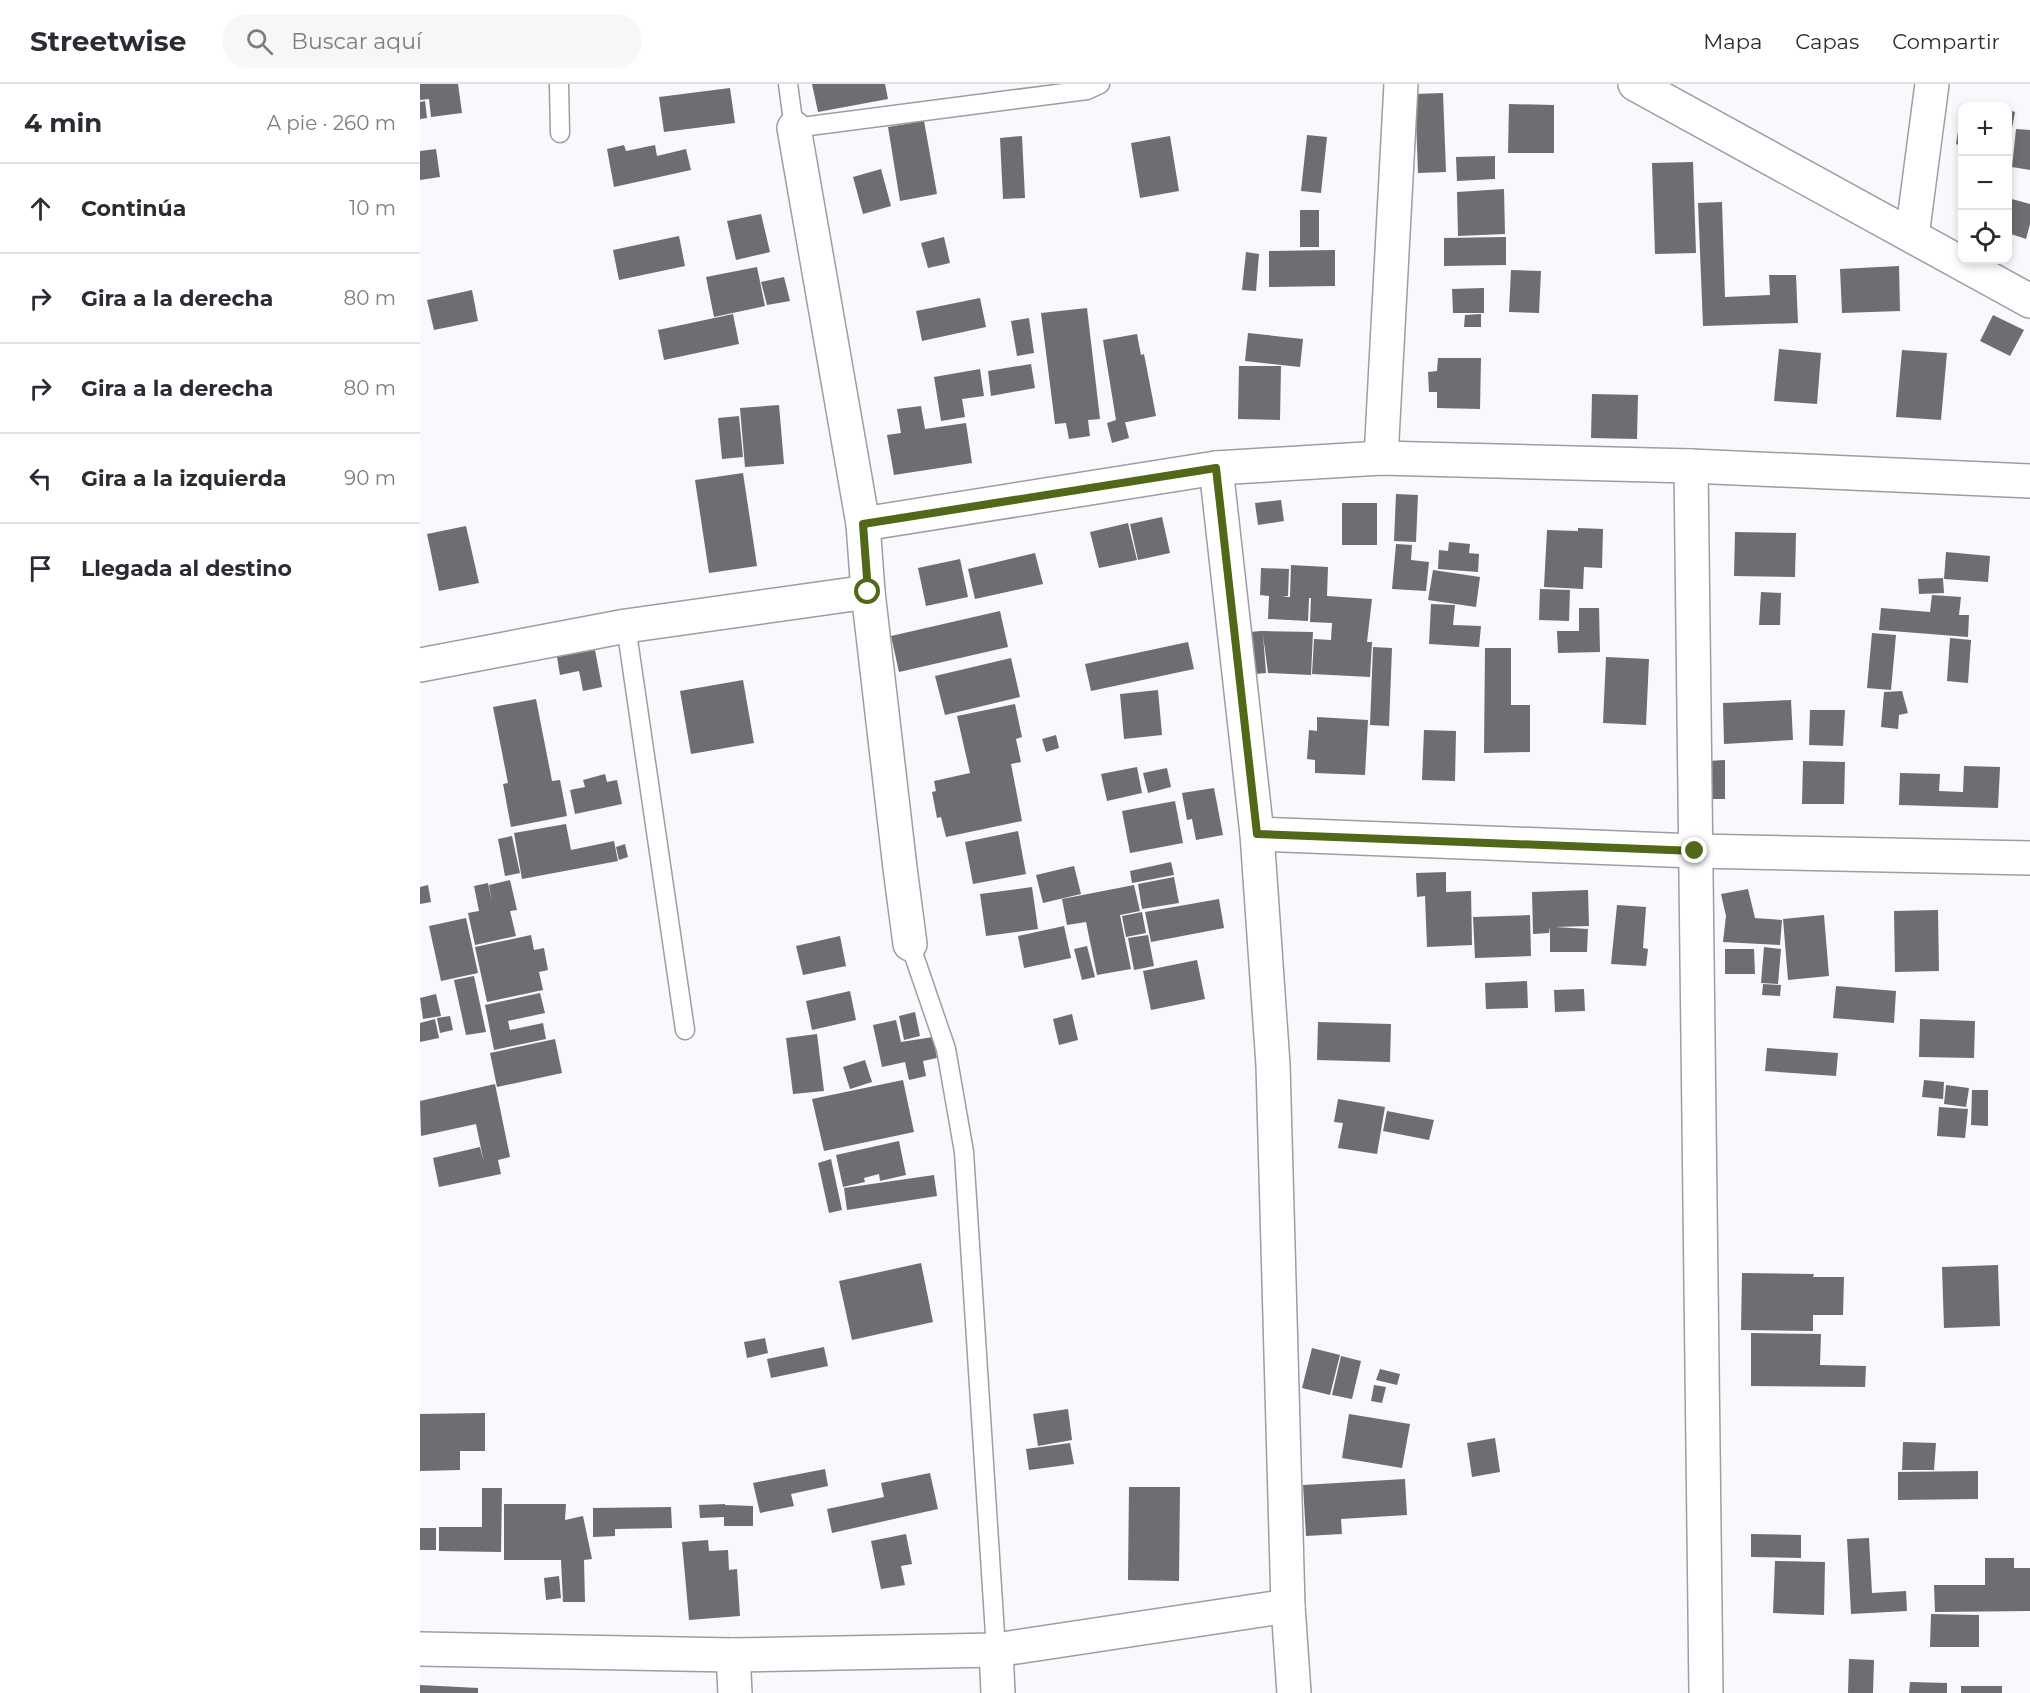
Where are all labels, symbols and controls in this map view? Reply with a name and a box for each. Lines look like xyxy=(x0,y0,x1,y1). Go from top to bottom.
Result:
search box xyxy=(222,14,642,68)
text: Streetwise xyxy=(30,24,186,58)
icon: search xyxy=(243,25,276,58)
text: Buscar aquí xyxy=(291,28,422,55)
text: Mapa xyxy=(1703,29,1762,54)
text: Capas xyxy=(1795,29,1859,54)
text: Compartir xyxy=(1892,29,2000,54)
map controls xyxy=(1958,102,2012,264)
button: + xyxy=(1958,102,2012,156)
text: 4 min xyxy=(24,107,102,139)
text: A pie · 260 m xyxy=(267,111,396,135)
button: − xyxy=(1958,156,2012,210)
icon: ahead xyxy=(24,192,57,225)
text: Continúa xyxy=(81,195,186,222)
text: 10 m xyxy=(349,196,396,220)
button: locate xyxy=(1958,210,2012,264)
icon: right xyxy=(24,282,57,315)
text: Gira a la derecha xyxy=(81,285,273,312)
text: 80 m xyxy=(344,286,396,310)
icon: right xyxy=(24,372,57,405)
text: Gira a la derecha xyxy=(81,375,273,402)
text: 80 m xyxy=(344,376,396,400)
icon: left xyxy=(24,462,57,495)
text: Gira a la izquierda xyxy=(81,465,287,492)
text: 90 m xyxy=(344,466,396,490)
icon: arrive xyxy=(24,552,57,585)
text: Llegada al destino xyxy=(81,555,292,582)
route start xyxy=(854,578,880,604)
route end xyxy=(1681,837,1707,863)

